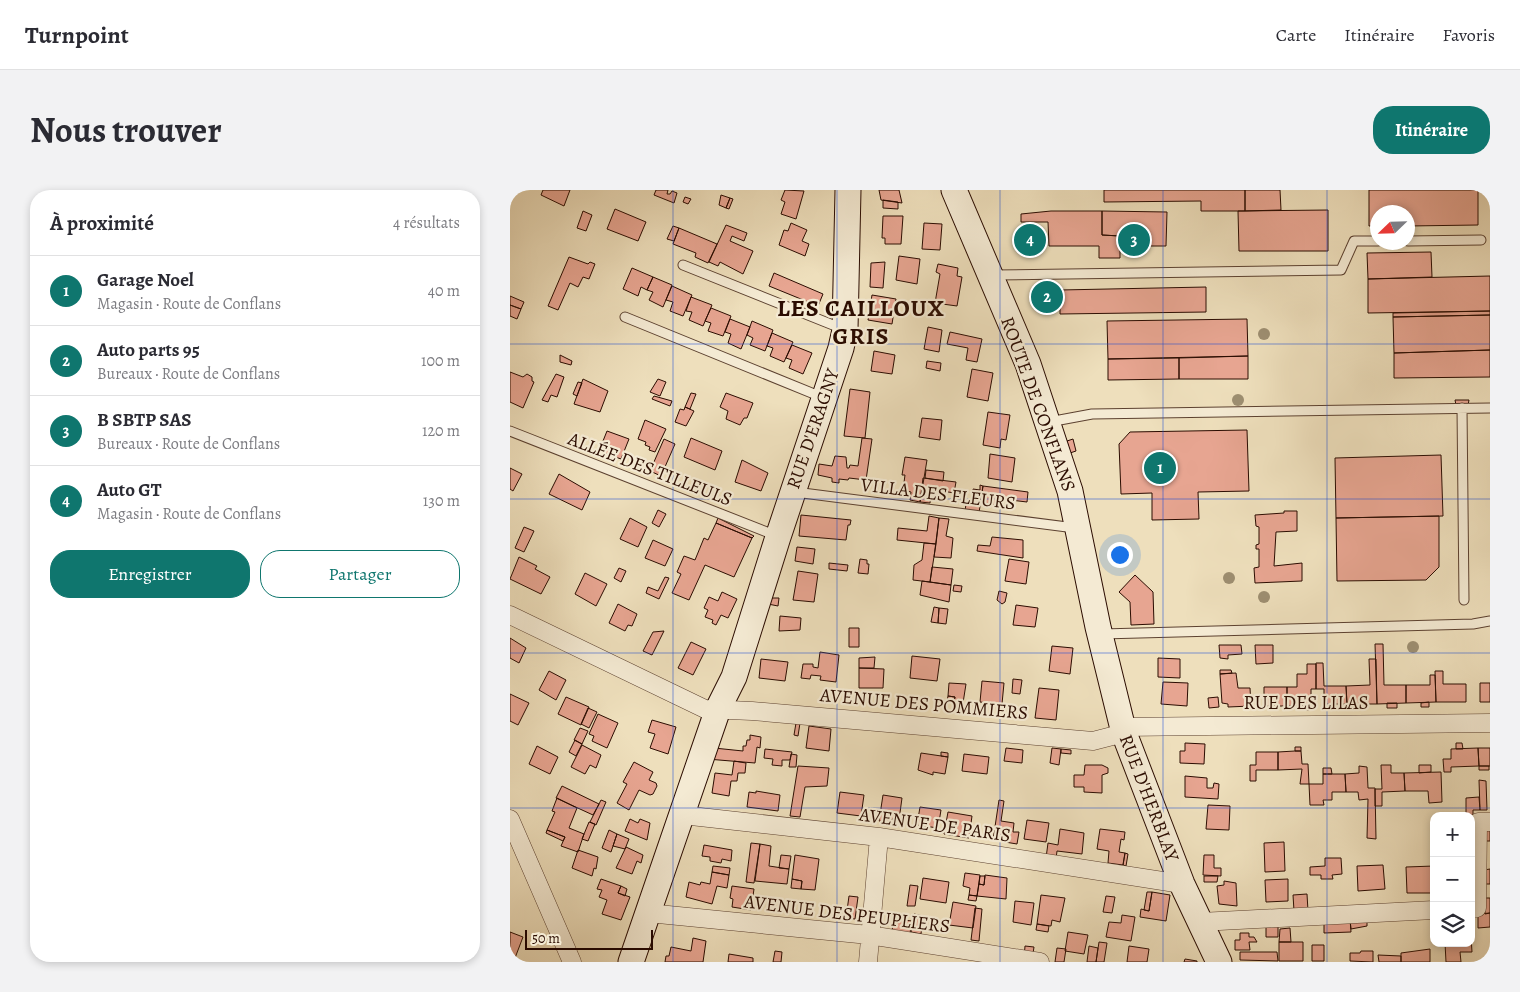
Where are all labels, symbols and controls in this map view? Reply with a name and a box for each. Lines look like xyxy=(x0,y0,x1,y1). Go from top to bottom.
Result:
text: Turnpoint xyxy=(25,19,129,51)
text: Carte xyxy=(1276,23,1316,47)
text: Itinéraire xyxy=(1344,23,1415,47)
text: Favoris xyxy=(1443,23,1495,47)
text: Nous trouver xyxy=(30,106,222,154)
button: Itinéraire xyxy=(1373,106,1490,154)
north arrow xyxy=(1370,205,1415,250)
text: À proximité xyxy=(50,209,154,237)
text: 4 résultats xyxy=(393,212,460,234)
pin: 4 xyxy=(1014,221,1046,259)
pin: 3 xyxy=(1118,221,1150,259)
text: Garage Noel xyxy=(97,267,194,293)
pin: 2 xyxy=(1031,278,1063,316)
text: 1 xyxy=(63,280,69,302)
text: 40 m xyxy=(428,280,460,302)
district label: LES CAILLOUX GRIS xyxy=(777,292,945,352)
text: Magasin · Route de Conflans xyxy=(97,293,281,315)
street label: ROUTE DE CONFLANS xyxy=(994,313,1082,495)
text: Auto parts 95 xyxy=(97,337,200,363)
text: 2 xyxy=(62,350,70,372)
text: 100 m xyxy=(421,350,460,372)
text: Bureaux · Route de Conflans xyxy=(97,363,280,385)
street label: RUE D'ERAGNY xyxy=(780,365,846,493)
text: B SBTP SAS xyxy=(97,407,192,433)
text: 3 xyxy=(63,420,69,442)
text: 120 m xyxy=(422,420,460,442)
street label: ALLÉE DES TILLEULS xyxy=(563,425,736,512)
text: Bureaux · Route de Conflans xyxy=(97,433,280,455)
pin: 1 xyxy=(1144,449,1176,487)
street label: VILLA DES FLEURS xyxy=(858,471,1017,516)
text: Auto GT xyxy=(97,477,162,503)
text: 4 xyxy=(62,490,70,512)
text: 130 m xyxy=(423,490,460,512)
text: Magasin · Route de Conflans xyxy=(97,503,281,525)
your location xyxy=(1107,542,1133,568)
button: Enregistrer xyxy=(50,550,250,598)
button: Partager xyxy=(260,550,460,598)
street label: AVENUE DES POMMIERS xyxy=(818,682,1029,726)
street label: RUE DES LILAS xyxy=(1244,690,1368,716)
street label: RUE D'HERBLAY xyxy=(1113,731,1186,866)
street label: AVENUE DE PARIS xyxy=(857,801,1012,848)
map controls xyxy=(1430,812,1475,947)
button: + xyxy=(1430,812,1475,857)
button: − xyxy=(1430,857,1475,902)
street label: AVENUE DES PEUPLIERS xyxy=(742,888,951,940)
button: layers xyxy=(1430,902,1475,947)
scale bar xyxy=(525,927,652,950)
text: 50 m xyxy=(532,929,560,948)

